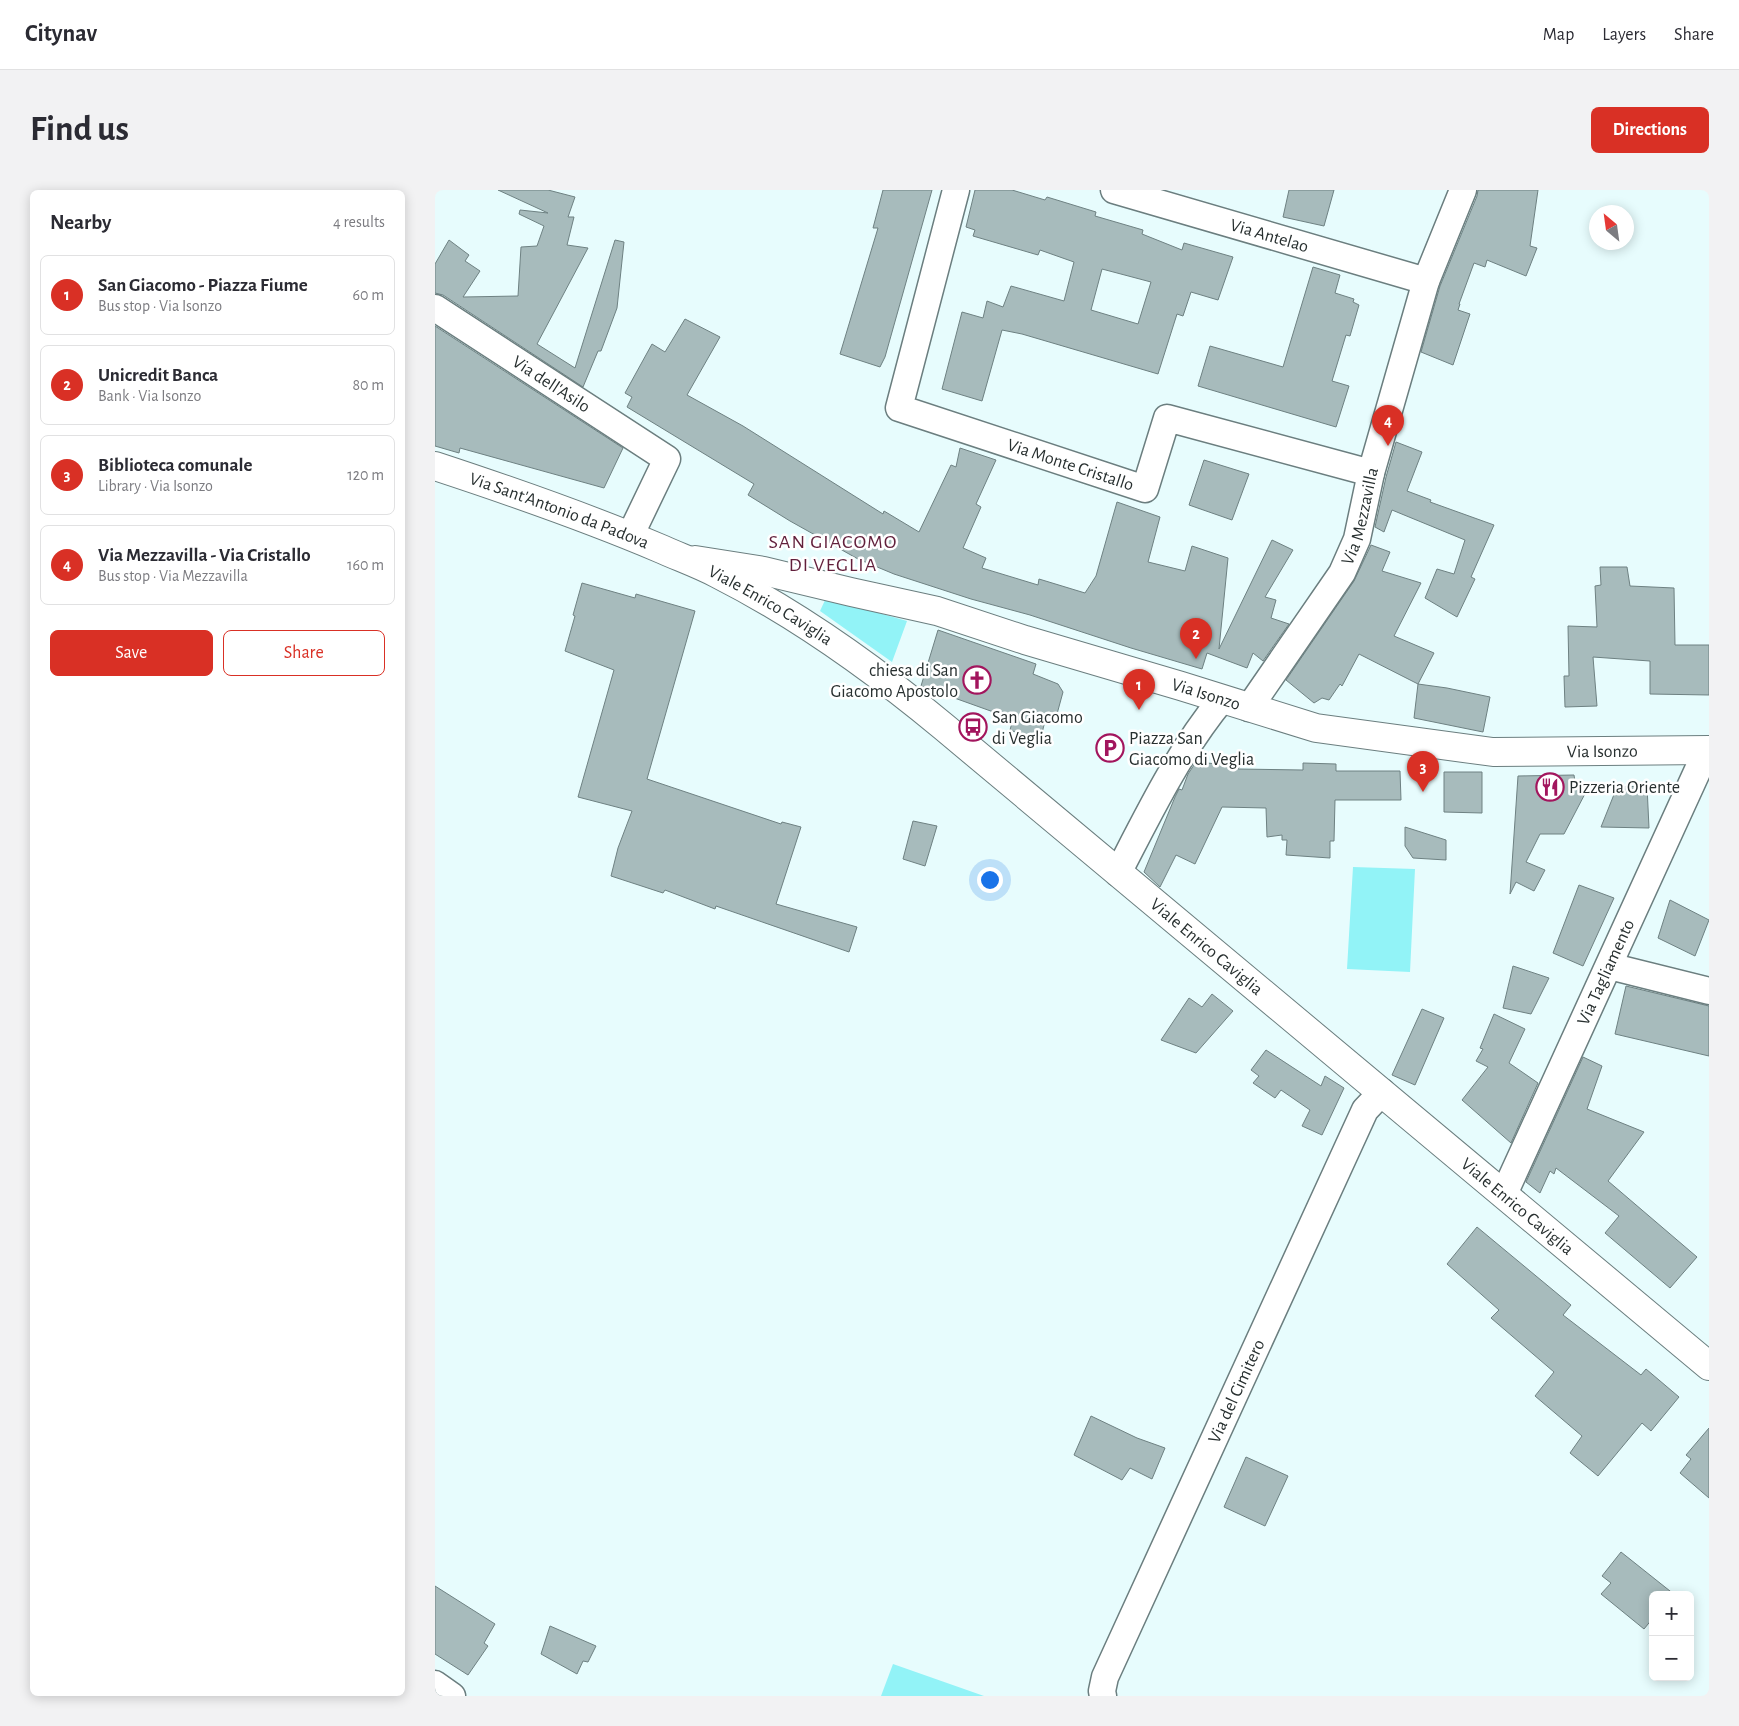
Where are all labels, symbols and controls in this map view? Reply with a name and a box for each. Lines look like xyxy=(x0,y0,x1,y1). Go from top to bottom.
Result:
text: Citynav xyxy=(25,22,97,46)
text: Map xyxy=(1543,26,1574,44)
text: Layers xyxy=(1602,26,1646,44)
text: Share xyxy=(1674,26,1714,44)
button: Directions xyxy=(1591,107,1709,153)
text: Find us xyxy=(30,112,129,147)
north arrow xyxy=(1589,205,1634,250)
text: Nearby xyxy=(50,212,111,233)
text: 4 results xyxy=(333,214,385,230)
street label: Via Antelao xyxy=(1228,216,1311,256)
text: San Giacomo - Piazza Fiume xyxy=(98,276,308,295)
text: 1 xyxy=(64,287,70,303)
text: 60 m xyxy=(353,287,384,303)
text: Bus stop · Via Isonzo xyxy=(98,298,222,314)
street label: Via dell'Asilo xyxy=(509,353,593,417)
text: Unicredit Banca xyxy=(98,366,218,385)
text: 2 xyxy=(63,377,71,393)
text: 80 m xyxy=(353,377,384,393)
text: Bank · Via Isonzo xyxy=(98,388,201,404)
pin: 4 xyxy=(1372,405,1404,446)
street label: Via Monte Cristallo xyxy=(1005,436,1136,495)
text: Biblioteca comunale xyxy=(98,456,253,475)
street label: Via Mezzavilla xyxy=(1339,466,1382,568)
text: 3 xyxy=(64,467,70,483)
text: 120 m xyxy=(347,467,384,483)
street label: Via Sant'Antonio da Padova xyxy=(467,470,651,553)
text: Library · Via Isonzo xyxy=(98,478,213,494)
district label: SAN GIACOMO DI VEGLIA xyxy=(768,532,898,575)
text: Via Mezzavilla - Via Cristallo xyxy=(98,546,311,565)
text: 4 xyxy=(63,557,71,573)
text: 160 m xyxy=(347,557,384,573)
street label: Viale Enrico Caviglia xyxy=(705,563,835,649)
text: Bus stop · Via Mezzavilla xyxy=(98,568,248,584)
pin: 2 xyxy=(1180,618,1212,659)
button: Save xyxy=(50,630,213,676)
button: Share xyxy=(223,630,385,676)
place label: chiesa di San Giacomo Apostolo xyxy=(830,662,958,701)
church icon: chiesa di San Giacomo Apostolo xyxy=(962,665,992,695)
pin: 1 xyxy=(1123,669,1155,710)
street label: Via Isonzo xyxy=(1169,676,1242,714)
place label: San Giacomo di Veglia xyxy=(992,709,1083,748)
bus stop icon: San Giacomo di Veglia xyxy=(958,712,988,742)
place label: Piazza San Giacomo di Veglia xyxy=(1129,730,1254,769)
parking icon: Piazza San Giacomo di Veglia xyxy=(1095,733,1125,763)
street label: Via Isonzo xyxy=(1567,743,1638,761)
pin: 3 xyxy=(1407,751,1439,792)
restaurant icon: Pizzeria Oriente xyxy=(1535,772,1565,802)
place label: Pizzeria Oriente xyxy=(1569,779,1680,797)
your location xyxy=(977,867,1003,893)
street label: Viale Enrico Caviglia xyxy=(1146,895,1266,999)
street label: Via Tagliamento xyxy=(1575,917,1638,1028)
street label: Viale Enrico Caviglia xyxy=(1457,1155,1577,1259)
street label: Via del Cimitero xyxy=(1206,1337,1269,1446)
map controls xyxy=(1649,1591,1694,1681)
button: + xyxy=(1649,1591,1694,1636)
button: − xyxy=(1649,1636,1694,1681)

